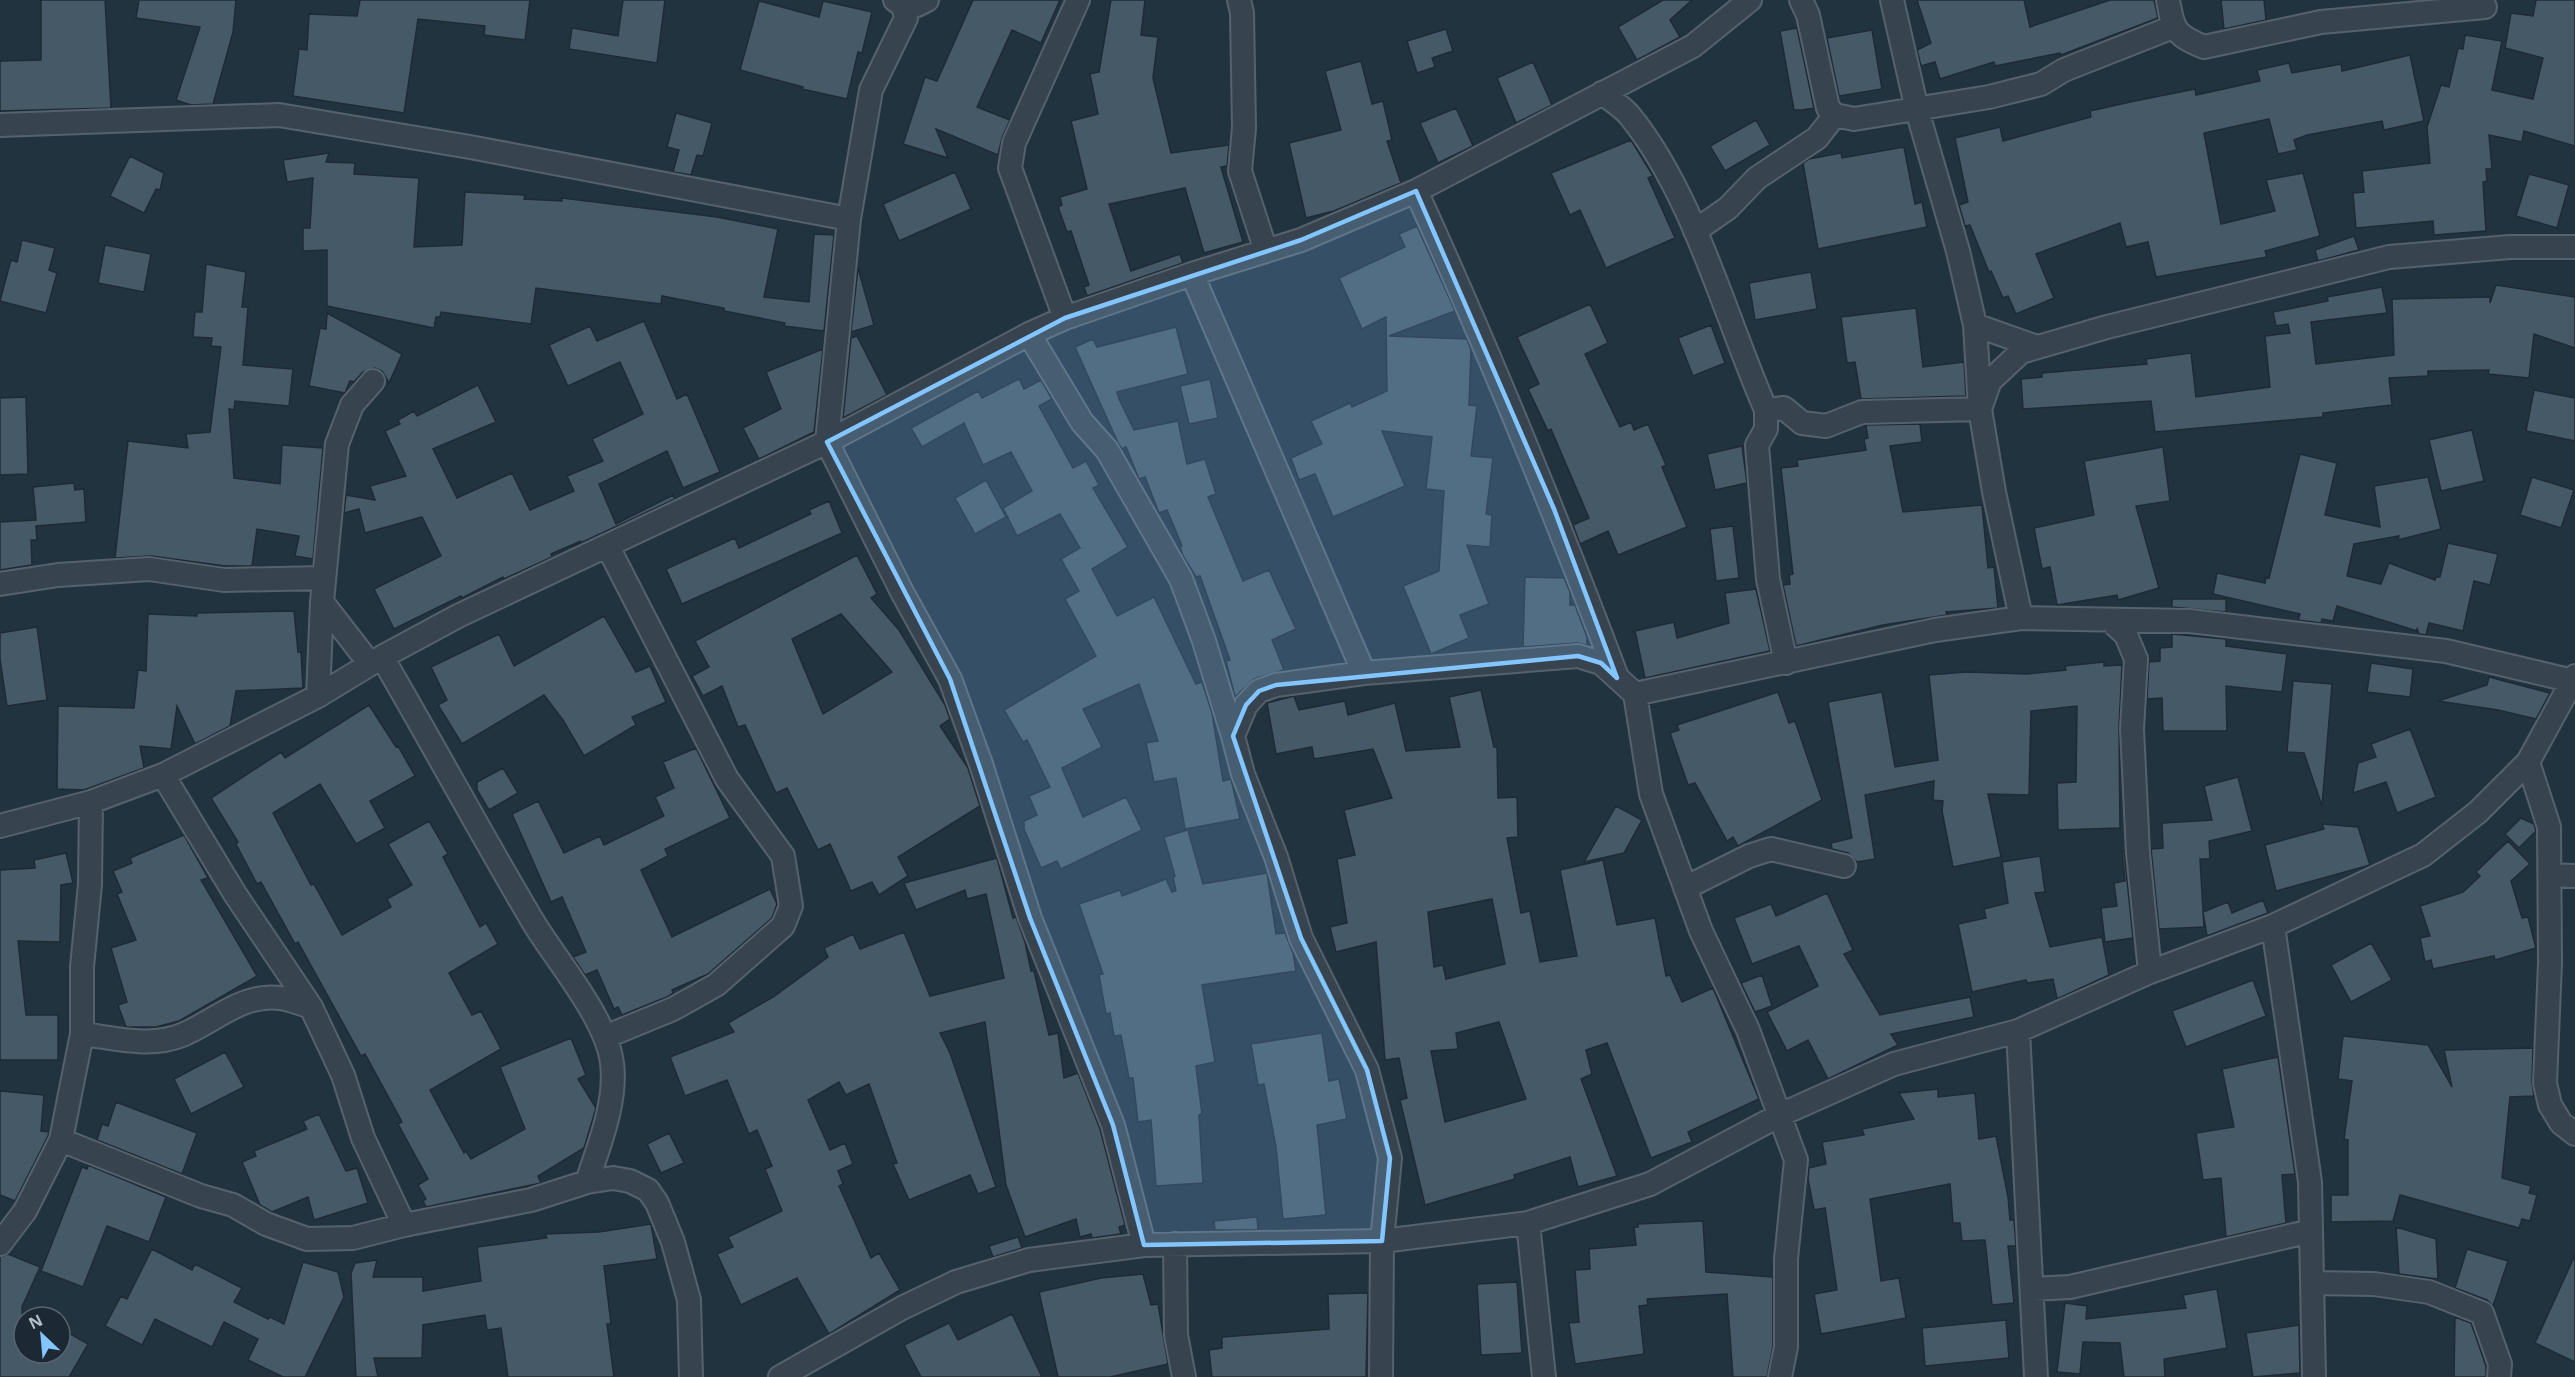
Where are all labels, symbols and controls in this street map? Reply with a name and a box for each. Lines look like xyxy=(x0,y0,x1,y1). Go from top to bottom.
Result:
north arrow xyxy=(12,1305,72,1365)
text: N xyxy=(25,1309,46,1334)

